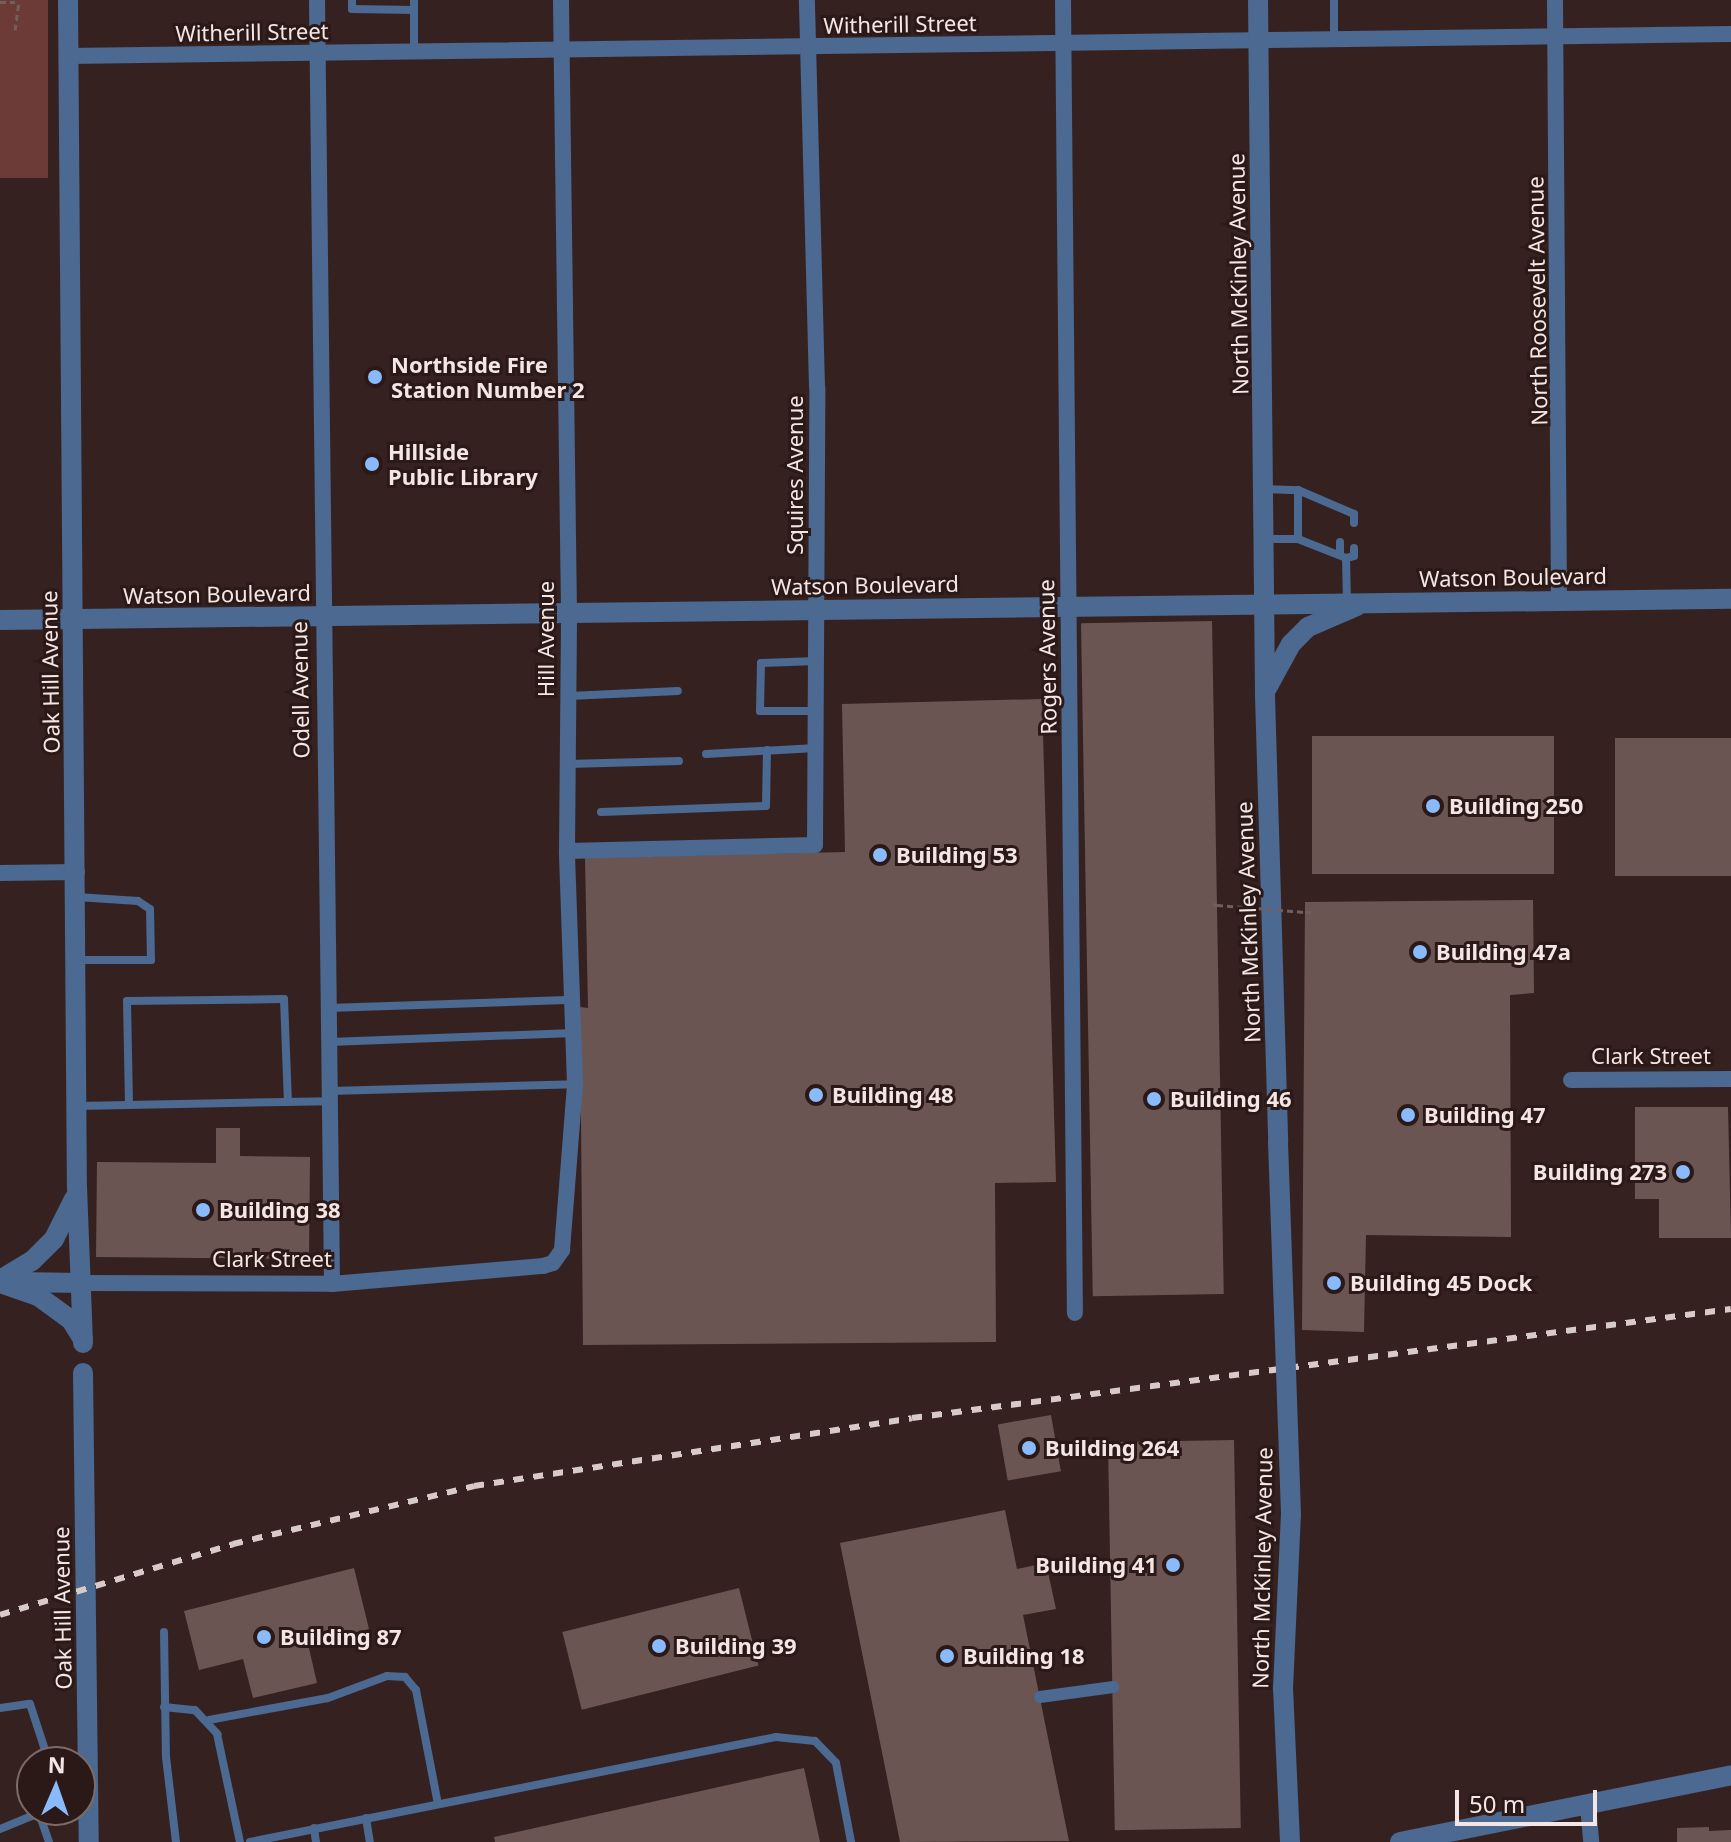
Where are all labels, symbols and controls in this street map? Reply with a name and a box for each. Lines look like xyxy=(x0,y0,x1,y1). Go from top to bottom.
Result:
street label: Witherill Street xyxy=(823,9,977,39)
street label: Witherill Street xyxy=(175,17,329,47)
street label: North McKinley Avenue xyxy=(1223,153,1253,395)
street label: North Roosevelt Avenue xyxy=(1522,176,1552,426)
place label: Northside Fire Station Number 2 xyxy=(391,351,585,402)
marker: Northside Fire Station Number 2 xyxy=(366,368,384,386)
street label: Squires Avenue xyxy=(782,395,808,555)
place label: Hillside Public Library xyxy=(388,438,538,490)
marker: Hillside Public Library xyxy=(363,455,381,473)
street label: Watson Boulevard xyxy=(1419,562,1607,592)
street label: Watson Boulevard xyxy=(771,570,959,600)
street label: Watson Boulevard xyxy=(123,579,311,609)
street label: Rogers Avenue xyxy=(1032,579,1062,735)
street label: Hill Avenue xyxy=(533,581,559,697)
street label: Oak Hill Avenue xyxy=(35,590,65,754)
street label: Odell Avenue xyxy=(286,621,314,759)
place label: Building 250 xyxy=(1449,793,1583,819)
marker: Building 250 xyxy=(1424,797,1442,815)
street label: North McKinley Avenue xyxy=(1231,801,1265,1043)
place label: Building 53 xyxy=(896,842,1018,868)
marker: Building 53 xyxy=(871,846,889,864)
place label: Building 47a xyxy=(1436,939,1571,965)
marker: Building 47a xyxy=(1411,943,1429,961)
street label: Clark Street xyxy=(1591,1043,1711,1069)
place label: Building 48 xyxy=(832,1082,954,1108)
marker: Building 48 xyxy=(807,1086,825,1104)
place label: Building 46 xyxy=(1170,1086,1292,1112)
marker: Building 46 xyxy=(1145,1090,1163,1108)
place label: Building 47 xyxy=(1424,1102,1546,1128)
marker: Building 47 xyxy=(1399,1106,1417,1124)
place label: Building 273 xyxy=(1533,1159,1667,1185)
marker: Building 273 xyxy=(1674,1163,1692,1181)
place label: Building 38 xyxy=(219,1197,341,1223)
marker: Building 38 xyxy=(194,1201,212,1219)
street label: Clark Street xyxy=(212,1246,332,1272)
place label: Building 45 Dock xyxy=(1350,1270,1532,1296)
marker: Building 45 Dock xyxy=(1325,1274,1343,1292)
place label: Building 264 xyxy=(1045,1435,1179,1461)
marker: Building 264 xyxy=(1020,1439,1038,1457)
street label: North McKinley Avenue xyxy=(1247,1447,1277,1689)
street label: Oak Hill Avenue xyxy=(47,1526,77,1690)
place label: Building 41 xyxy=(1035,1552,1157,1578)
marker: Building 41 xyxy=(1164,1556,1182,1574)
place label: Building 87 xyxy=(280,1624,402,1650)
marker: Building 87 xyxy=(255,1628,273,1646)
place label: Building 39 xyxy=(675,1633,797,1659)
marker: Building 39 xyxy=(650,1637,668,1655)
place label: Building 18 xyxy=(963,1643,1085,1669)
marker: Building 18 xyxy=(938,1647,956,1665)
north arrow xyxy=(16,1746,96,1826)
text: N xyxy=(47,1749,66,1779)
scale bar xyxy=(1459,1774,1601,1824)
text: 50 m xyxy=(1469,1787,1525,1820)

